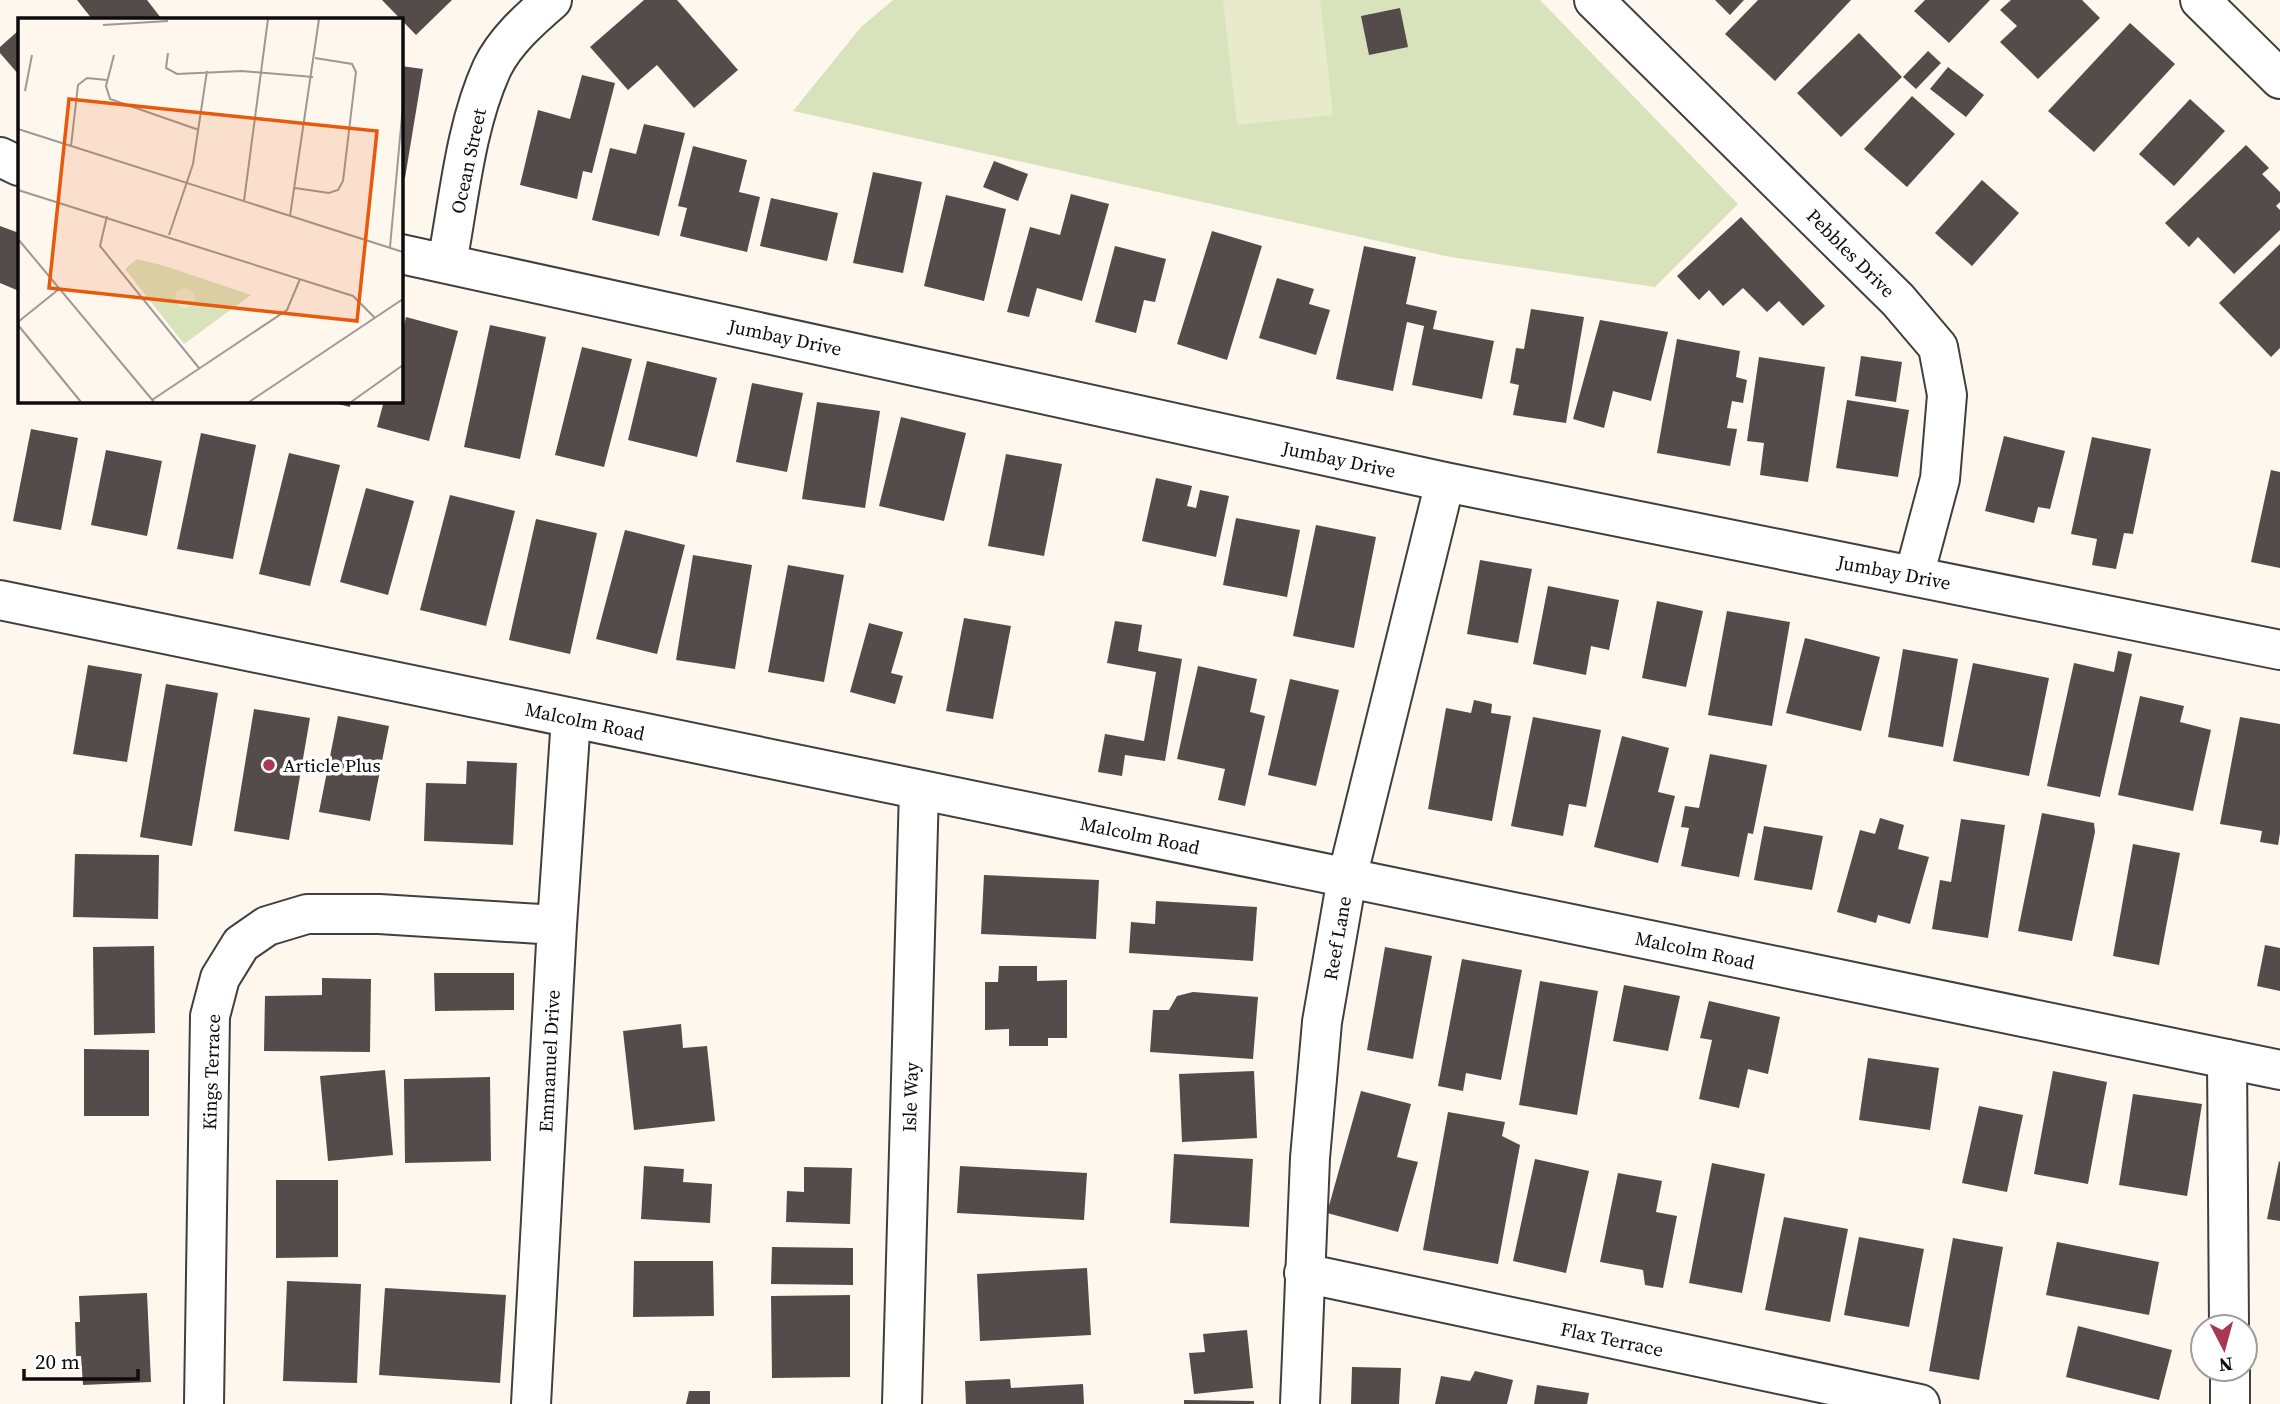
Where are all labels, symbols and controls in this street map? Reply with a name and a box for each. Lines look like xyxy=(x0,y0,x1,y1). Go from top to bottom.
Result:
inset map xyxy=(18,18,402,402)
street label: Ocean Street xyxy=(444,105,492,216)
street label: Pebbles Drive xyxy=(1801,203,1901,303)
street label: Jumbay Drive xyxy=(725,312,844,362)
street label: Jumbay Drive xyxy=(1279,434,1398,484)
street label: Jumbay Drive xyxy=(1834,548,1953,596)
street label: Malcolm Road xyxy=(523,696,648,746)
place label: Article Plus xyxy=(283,752,381,778)
marker: Article Plus xyxy=(261,757,277,773)
street label: Malcolm Road xyxy=(1078,810,1203,860)
street label: Reef Lane xyxy=(1317,894,1357,982)
street label: Malcolm Road xyxy=(1633,925,1758,975)
street label: Emmanuel Drive xyxy=(532,989,566,1133)
street label: Kings Terrace xyxy=(196,1013,226,1131)
street label: Isle Way xyxy=(896,1061,924,1132)
north arrow xyxy=(2189,1313,2259,1383)
street label: Flax Terrace xyxy=(1558,1315,1666,1363)
scale bar xyxy=(24,1338,138,1382)
text: 20 m xyxy=(35,1347,80,1376)
text: N xyxy=(2217,1351,2234,1379)

